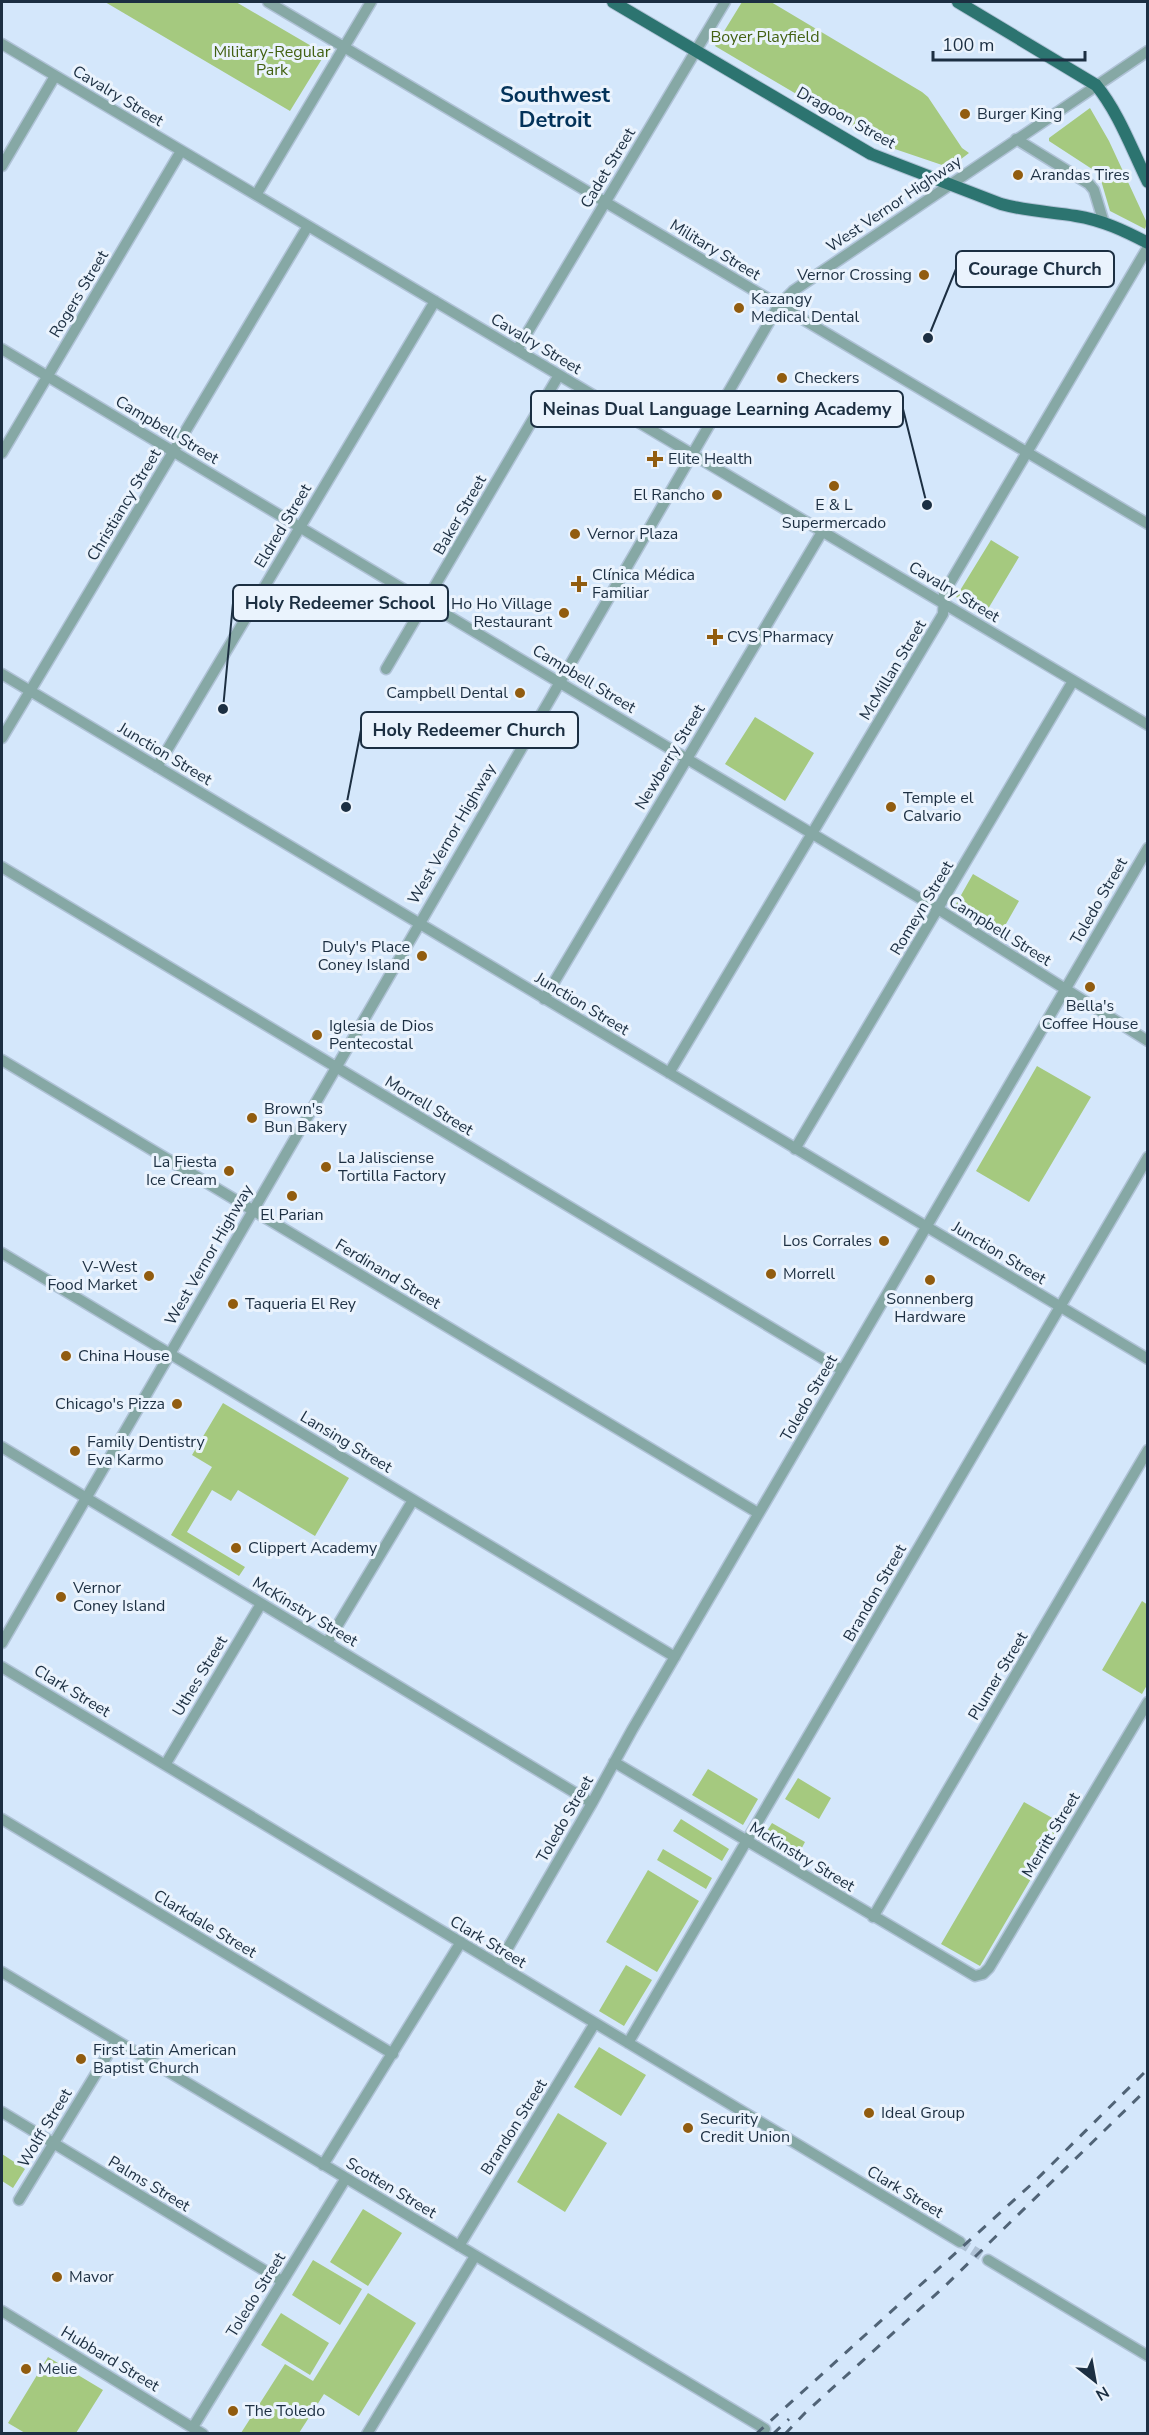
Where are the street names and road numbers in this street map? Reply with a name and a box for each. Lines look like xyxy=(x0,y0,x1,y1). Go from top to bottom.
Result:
street label: Cavalry Street xyxy=(68,60,168,132)
street label: Dragoon Street xyxy=(793,82,900,154)
street label: Cadet Street xyxy=(575,123,641,212)
street label: West Vernor Highway xyxy=(822,150,967,258)
street label: Military Street xyxy=(666,214,765,286)
street label: Rogers Street xyxy=(44,246,114,342)
street label: Cavalry Street xyxy=(486,308,586,380)
street label: Campbell Street xyxy=(111,390,223,470)
street label: Christiancy Street xyxy=(82,444,166,565)
street label: Baker Street xyxy=(428,471,492,559)
street label: Eldred Street xyxy=(249,479,317,572)
street label: Cavalry Street xyxy=(904,556,1004,628)
street label: McMillan Street xyxy=(854,615,932,724)
street label: Campbell Street xyxy=(528,639,640,719)
street label: Newberry Street xyxy=(630,700,710,814)
street label: Junction Street xyxy=(113,717,216,791)
street label: West Vernor Highway xyxy=(403,759,502,908)
street label: Toledo Street xyxy=(1065,853,1133,948)
street label: Romeyn Street xyxy=(885,856,959,959)
street label: Campbell Street xyxy=(945,891,1056,972)
street label: Junction Street xyxy=(530,967,633,1041)
street label: Morrell Street xyxy=(381,1071,478,1141)
street label: West Vernor Highway xyxy=(160,1180,259,1329)
street label: Junction Street xyxy=(947,1216,1050,1290)
street label: Ferdinand Street xyxy=(331,1234,445,1314)
street label: Toledo Street xyxy=(775,1350,843,1445)
street label: Lansing Street xyxy=(296,1406,397,1478)
street label: Brandon Street xyxy=(838,1540,912,1646)
street label: McKinstry Street xyxy=(248,1572,362,1652)
street label: Plumer Street xyxy=(963,1627,1033,1724)
street label: Uthes Street xyxy=(167,1631,233,1720)
street label: Clark Street xyxy=(30,1660,115,1723)
street label: Toledo Street xyxy=(531,1771,599,1866)
street label: Merritt Street xyxy=(1017,1788,1085,1882)
street label: McKinstry Street xyxy=(745,1817,859,1897)
street label: Clarkdale Street xyxy=(150,1885,261,1964)
street label: Clark Street xyxy=(446,1911,531,1974)
street label: Brandon Street xyxy=(476,2075,552,2179)
street label: Wolff Street xyxy=(13,2084,77,2172)
street label: Palms Street xyxy=(104,2151,194,2217)
street label: Scotten Street xyxy=(342,2152,441,2224)
street label: Clark Street xyxy=(863,2161,948,2224)
street label: Toledo Street xyxy=(221,2248,291,2342)
street label: Hubbard Street xyxy=(57,2321,164,2397)

